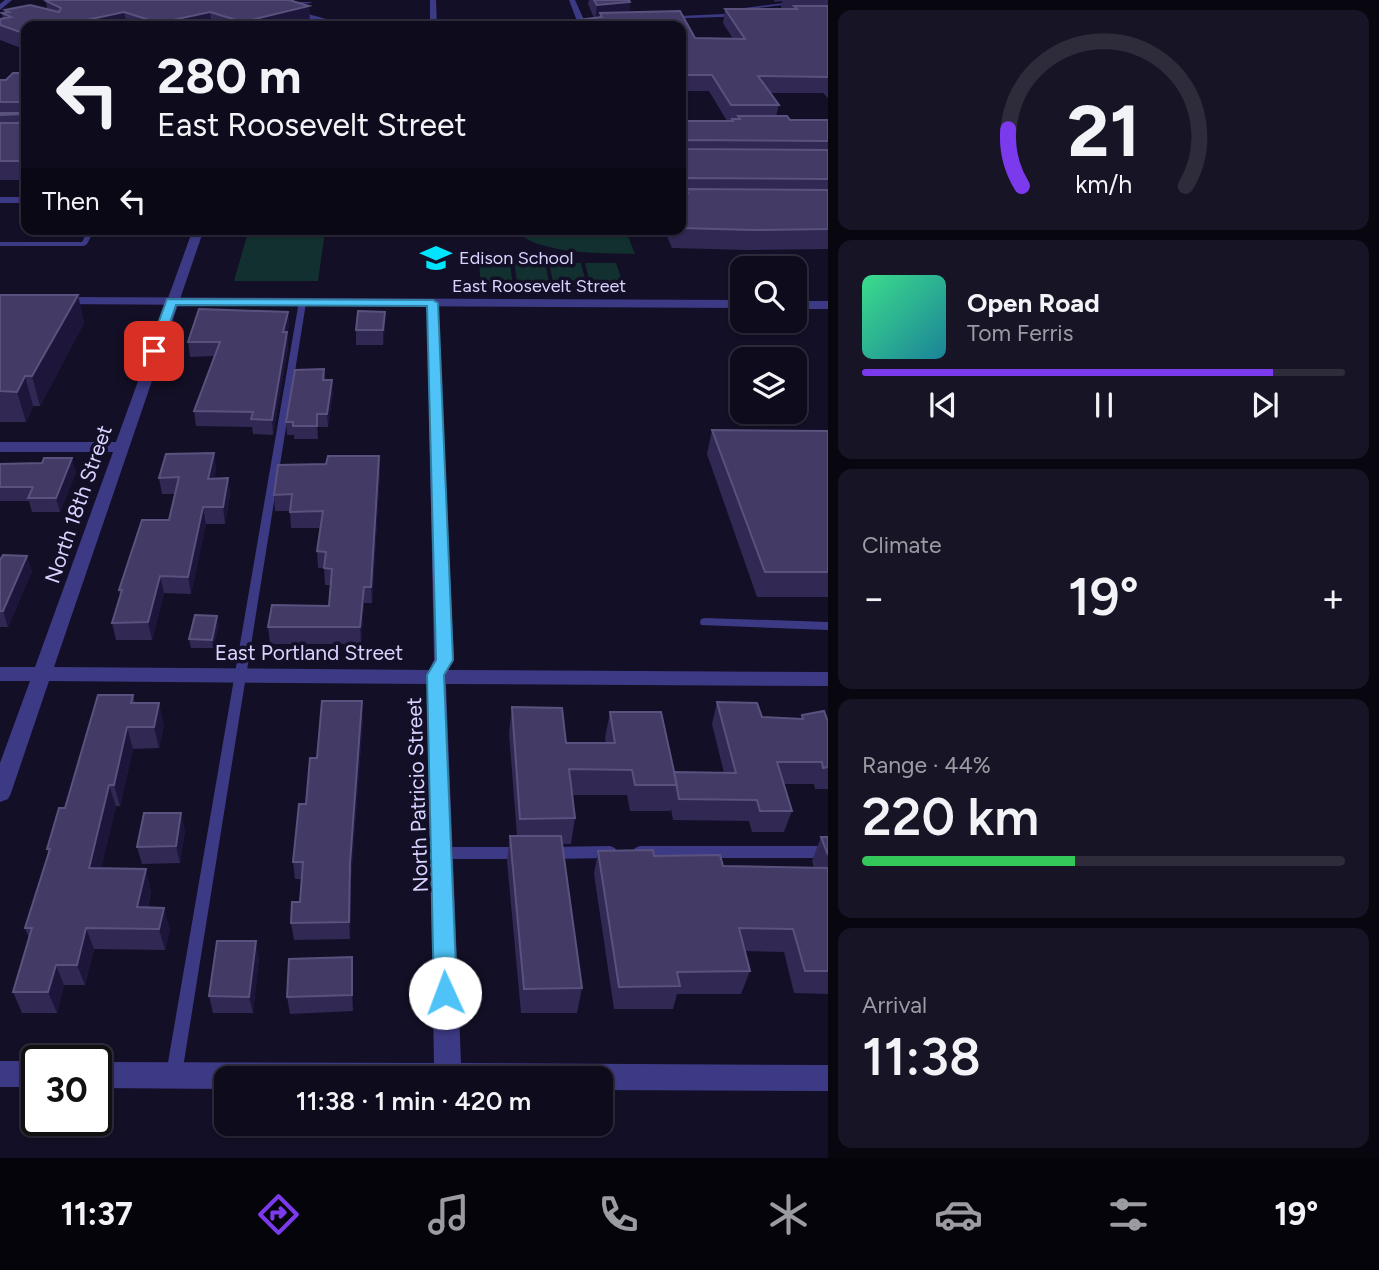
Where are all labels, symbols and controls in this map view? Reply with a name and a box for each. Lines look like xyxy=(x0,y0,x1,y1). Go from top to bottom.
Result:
text: 280 m xyxy=(157,46,302,105)
icon: left xyxy=(42,49,133,140)
text: 21 xyxy=(1067,87,1140,174)
text: East Roosevelt Street xyxy=(157,106,467,144)
text: km/h xyxy=(1075,169,1132,199)
icon: left xyxy=(114,182,152,220)
text: Then xyxy=(42,185,100,217)
school or university icon: Edison School xyxy=(419,241,453,275)
place label: Edison School xyxy=(459,247,573,269)
map controls xyxy=(730,256,807,424)
button: search xyxy=(730,256,807,333)
street label: East Roosevelt Street xyxy=(452,275,626,297)
text: Open Road xyxy=(967,287,1100,319)
text: Tom Ferris xyxy=(967,319,1073,347)
pin xyxy=(124,321,184,381)
icon: arrive xyxy=(135,332,173,370)
button: layers xyxy=(730,347,807,424)
icon: previous xyxy=(924,386,962,424)
icon: pause xyxy=(1085,386,1123,424)
icon: next xyxy=(1246,386,1284,424)
street label: North 18th Street xyxy=(39,422,117,586)
text: Climate xyxy=(862,531,941,559)
text: 19° xyxy=(1068,566,1139,628)
text: − xyxy=(862,575,886,621)
text: + xyxy=(1321,575,1345,621)
street label: East Portland Street xyxy=(215,640,403,665)
street label: North Patricio Street xyxy=(401,697,433,893)
text: Range · 44% xyxy=(862,751,991,779)
text: 220 km xyxy=(862,786,1039,848)
position arrow xyxy=(408,956,482,1030)
text: Arrival xyxy=(862,991,927,1019)
text: 11:38 xyxy=(862,1026,981,1088)
speed limit sign: 30 xyxy=(21,1045,112,1136)
text: 11:38 · 1 min · 420 m xyxy=(296,1085,531,1117)
icon: directions xyxy=(254,1190,303,1239)
icon: music xyxy=(424,1190,473,1239)
icon: phone xyxy=(594,1190,643,1239)
icon: climate xyxy=(764,1190,813,1239)
icon: car xyxy=(934,1190,983,1239)
icon: filters xyxy=(1104,1190,1153,1239)
text: 11:37 xyxy=(61,1195,133,1233)
text: 19° xyxy=(1274,1195,1318,1233)

